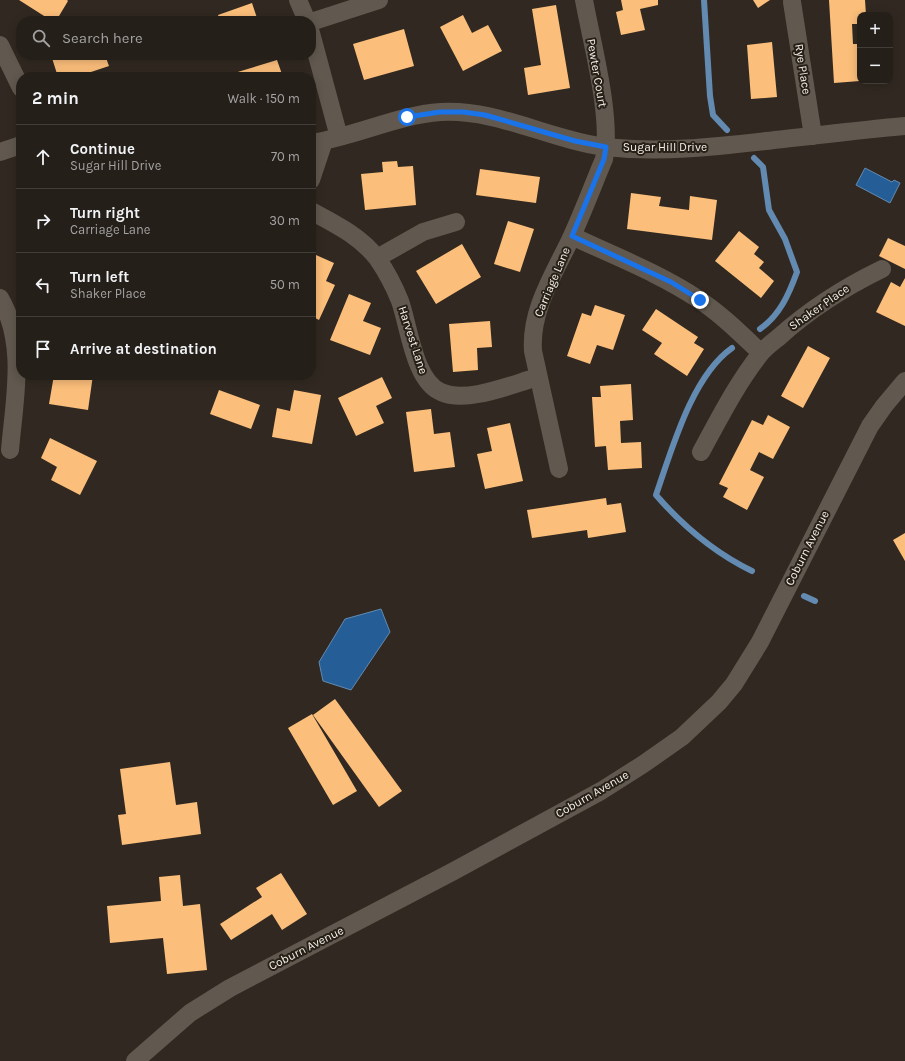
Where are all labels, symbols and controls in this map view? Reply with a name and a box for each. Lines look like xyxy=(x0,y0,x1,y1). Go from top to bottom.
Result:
map controls xyxy=(857,12,893,84)
button: + xyxy=(857,12,893,48)
search box xyxy=(16,16,316,60)
icon: search xyxy=(30,27,52,49)
text: Search here xyxy=(62,29,143,47)
street label: Pewter Court xyxy=(584,38,610,109)
street label: Rye Place xyxy=(792,43,814,95)
button: − xyxy=(857,48,893,84)
text: 2 min xyxy=(32,88,79,108)
text: Walk · 150 m xyxy=(228,91,300,106)
route start xyxy=(398,108,416,126)
text: Continue xyxy=(70,140,135,158)
street label: Sugar Hill Drive xyxy=(623,140,707,154)
icon: ahead xyxy=(32,146,54,168)
text: 70 m xyxy=(271,149,300,164)
text: Sugar Hill Drive xyxy=(70,158,161,173)
text: Turn right xyxy=(70,204,140,222)
icon: right xyxy=(32,210,54,232)
text: 30 m xyxy=(269,213,300,228)
text: Carriage Lane xyxy=(70,222,150,237)
street label: Carriage Lane xyxy=(531,245,573,319)
text: Turn left xyxy=(70,268,129,286)
icon: left xyxy=(32,274,54,296)
text: 50 m xyxy=(270,277,300,292)
street label: Shaker Place xyxy=(786,281,852,333)
text: Shaker Place xyxy=(70,286,146,301)
route end xyxy=(691,291,709,309)
street label: Harvest Lane xyxy=(395,304,431,376)
icon: arrive xyxy=(32,338,54,360)
text: Arrive at destination xyxy=(70,340,217,358)
street label: Coburn Avenue xyxy=(782,508,832,588)
street label: Coburn Avenue xyxy=(553,767,631,821)
street label: Coburn Avenue xyxy=(266,923,346,973)

